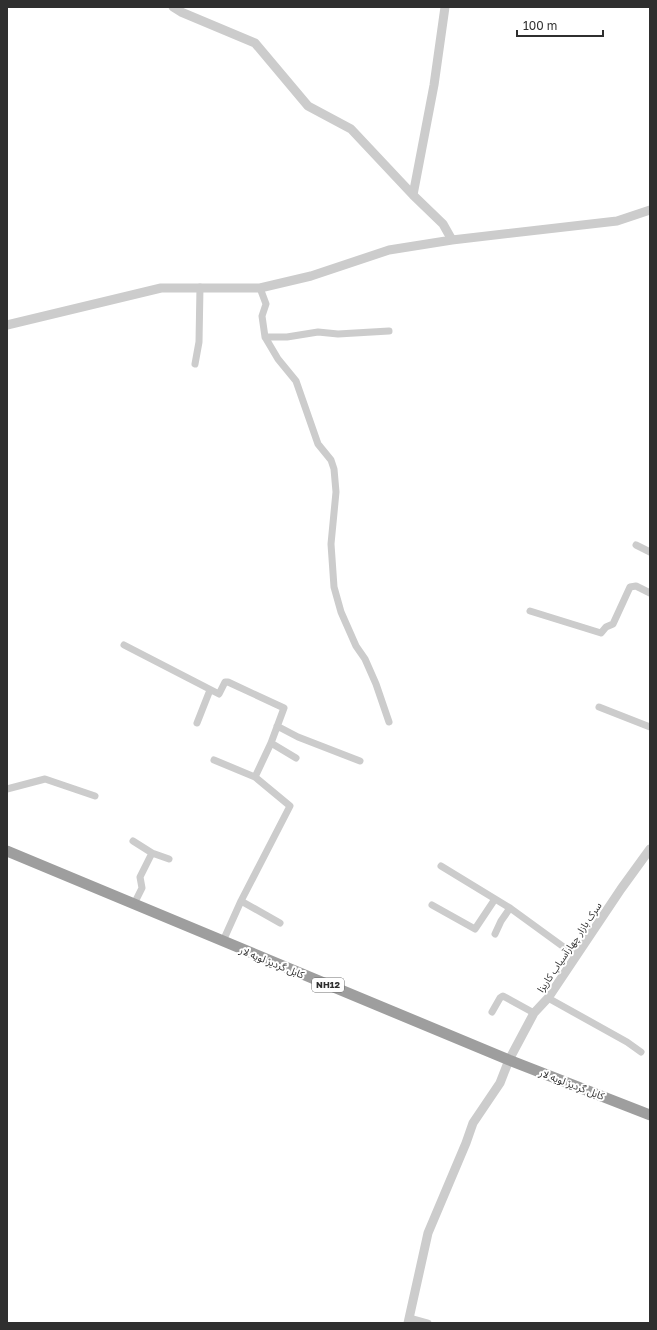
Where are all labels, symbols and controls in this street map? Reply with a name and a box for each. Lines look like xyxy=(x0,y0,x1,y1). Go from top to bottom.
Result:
scale bar xyxy=(517,12,603,38)
text: 100 m xyxy=(523,18,557,33)
street label: سرک بازار چهارآسیاب کاریزا xyxy=(534,899,605,995)
street label: کابل گردیز لویه لار xyxy=(237,943,307,982)
road number: NH12 xyxy=(312,978,344,992)
street label: کابل گردیز لویه لار xyxy=(536,1066,607,1103)

